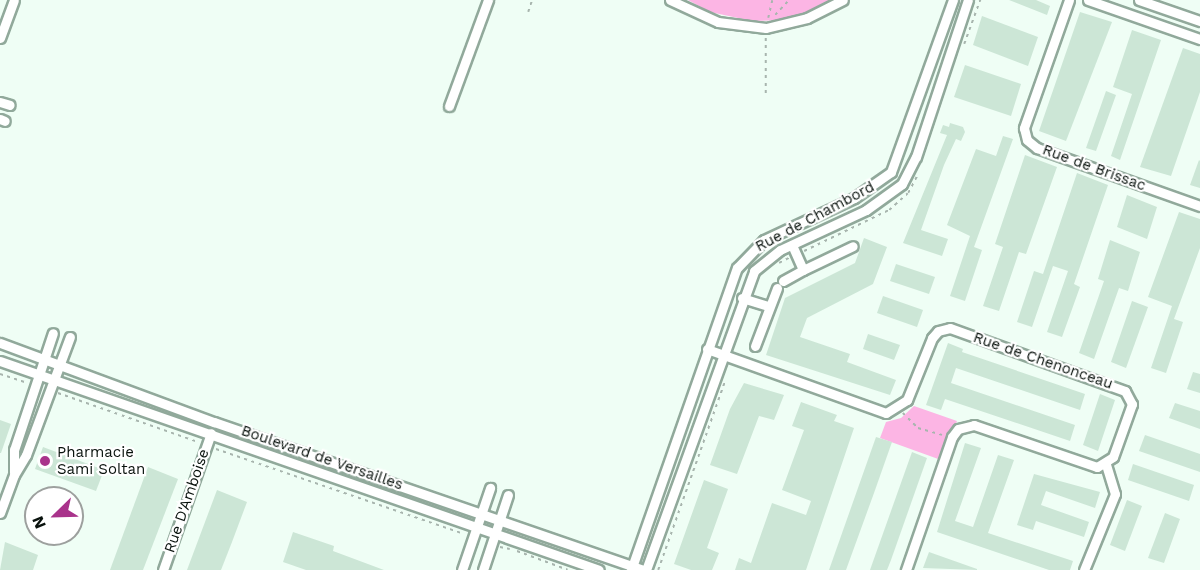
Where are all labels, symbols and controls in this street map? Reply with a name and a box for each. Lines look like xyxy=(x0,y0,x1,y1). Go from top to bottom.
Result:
street label: Rue de Brissac xyxy=(1040,141,1148,195)
street label: Rue de Chambord xyxy=(752,178,878,256)
street label: Rue de Chenonceau xyxy=(971,329,1115,393)
street label: Boulevard de Versailles xyxy=(239,422,405,494)
place label: Pharmacie Sami Soltan xyxy=(57,443,145,478)
street label: Rue D'Amboise xyxy=(161,447,213,555)
marker: Pharmacie Sami Soltan xyxy=(38,454,52,468)
north arrow xyxy=(24,486,84,546)
text: N xyxy=(28,513,50,532)

